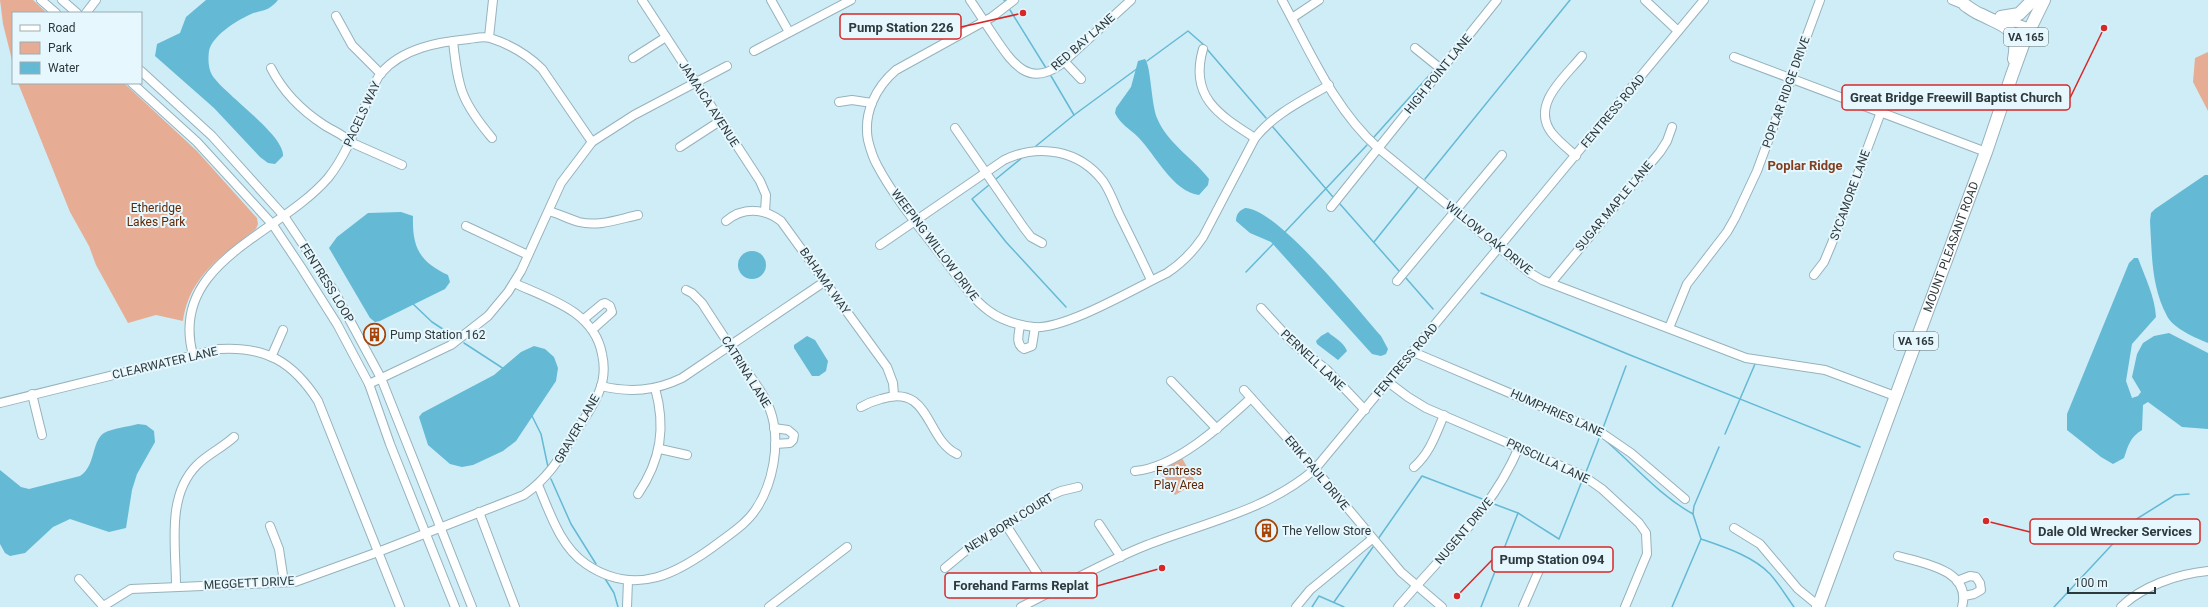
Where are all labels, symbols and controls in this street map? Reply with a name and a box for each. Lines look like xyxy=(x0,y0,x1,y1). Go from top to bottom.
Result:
street label: RED BAY LANE xyxy=(1048,10,1118,73)
legend xyxy=(12,12,142,84)
callout: Pump Station 226 xyxy=(840,14,961,39)
text: Pump Station 226 xyxy=(849,20,954,35)
text: Road xyxy=(48,21,76,35)
road number: VA 165 xyxy=(2004,28,2048,46)
street label: HIGH POINT LANE xyxy=(1402,31,1475,117)
street label: POPLAR RIDGE DRIVE xyxy=(1759,34,1813,150)
text: Park xyxy=(48,41,73,55)
street label: JAMAICA AVENUE xyxy=(676,58,742,150)
text: Water xyxy=(48,61,79,75)
street label: FENTRESS ROAD xyxy=(1578,71,1648,151)
street label: PACELS WAY xyxy=(341,78,384,149)
callout: Great Bridge Freewill Baptist Church xyxy=(1842,85,2070,110)
text: Great Bridge Freewill Baptist Church xyxy=(1850,90,2062,105)
street label: SYCAMORE LANE xyxy=(1827,148,1873,242)
street label: SUGAR MAPLE LANE xyxy=(1572,158,1656,254)
district label: Poplar Ridge xyxy=(1768,158,1842,173)
street label: MOUNT PLEASANT ROAD xyxy=(1921,179,1982,314)
street label: WEEPING WILLOW DRIVE xyxy=(888,186,982,304)
street label: WILLOW OAK DRIVE xyxy=(1443,199,1535,277)
park label: Etheridge Lakes Park xyxy=(127,201,186,229)
street label: FENTRESS LOOP xyxy=(297,241,357,325)
street label: BAHAMA WAY xyxy=(797,245,854,318)
street label: FENTRESS ROAD xyxy=(1371,320,1441,400)
building icon: Pump Station 162 xyxy=(361,322,387,348)
street label: PERNELL LANE xyxy=(1278,327,1348,393)
place label: Pump Station 162 xyxy=(390,328,486,342)
road number: VA 165 xyxy=(1894,332,1938,350)
street label: CATRINA LANE xyxy=(718,334,774,411)
street label: CLEARWATER LANE xyxy=(111,344,219,382)
street label: HUMPHRIES LANE xyxy=(1508,386,1606,440)
street label: GRAVER LANE xyxy=(552,392,603,466)
street label: ERIK PAUL DRIVE xyxy=(1282,433,1352,513)
street label: PRISCILLA LANE xyxy=(1504,436,1592,486)
park label: Fentress Play Area xyxy=(1154,464,1204,492)
street label: NEW BORN COURT xyxy=(962,490,1056,556)
street label: NUGENT DRIVE xyxy=(1432,495,1496,567)
building icon: The Yellow Store xyxy=(1253,518,1279,544)
callout: Dale Old Wrecker Services xyxy=(2030,519,2200,544)
place label: The Yellow Store xyxy=(1282,524,1371,538)
text: Dale Old Wrecker Services xyxy=(2038,524,2192,539)
callout: Pump Station 094 xyxy=(1492,547,1613,572)
text: Pump Station 094 xyxy=(1500,552,1605,567)
scale bar xyxy=(2068,569,2155,595)
callout: Forehand Farms Replat xyxy=(945,573,1097,598)
street label: MEGGETT DRIVE xyxy=(203,574,295,592)
text: 100 m xyxy=(2074,576,2108,590)
text: Forehand Farms Replat xyxy=(953,578,1089,593)

